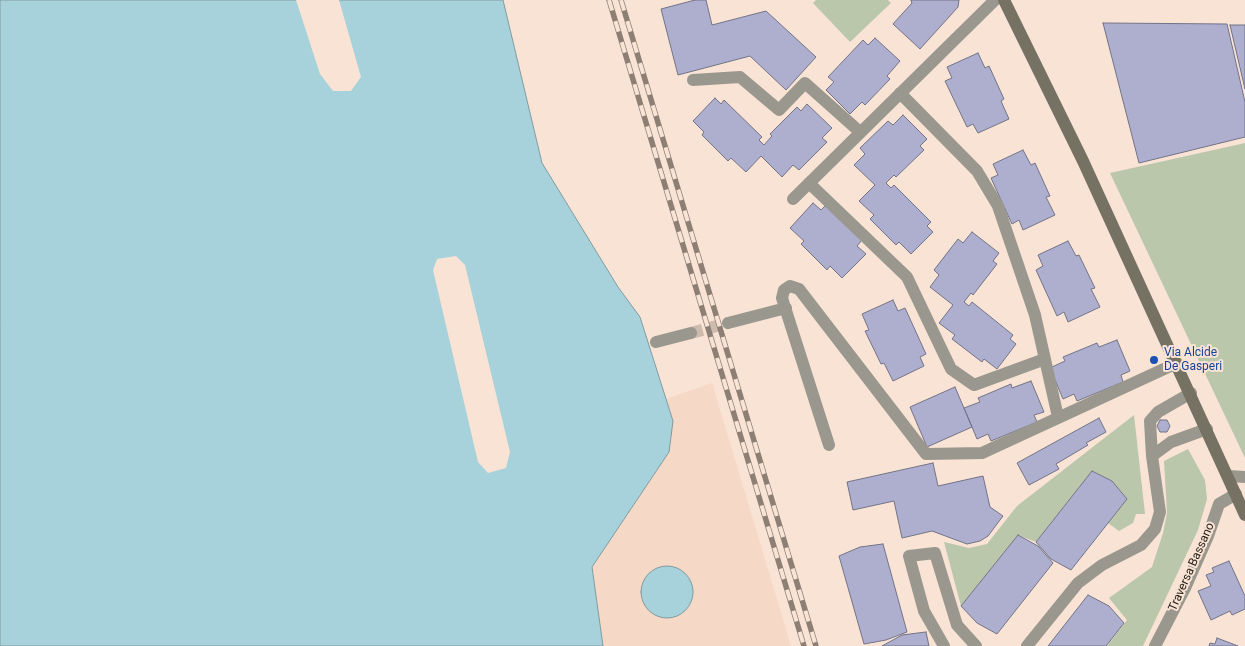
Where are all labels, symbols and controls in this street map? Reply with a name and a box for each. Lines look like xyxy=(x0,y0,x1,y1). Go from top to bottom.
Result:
place label: Via Alcide De Gasperi xyxy=(1164,346,1222,374)
marker: Via Alcide De Gasperi xyxy=(1148,354,1160,366)
street label: Traversa Bassano xyxy=(1166,521,1218,613)

